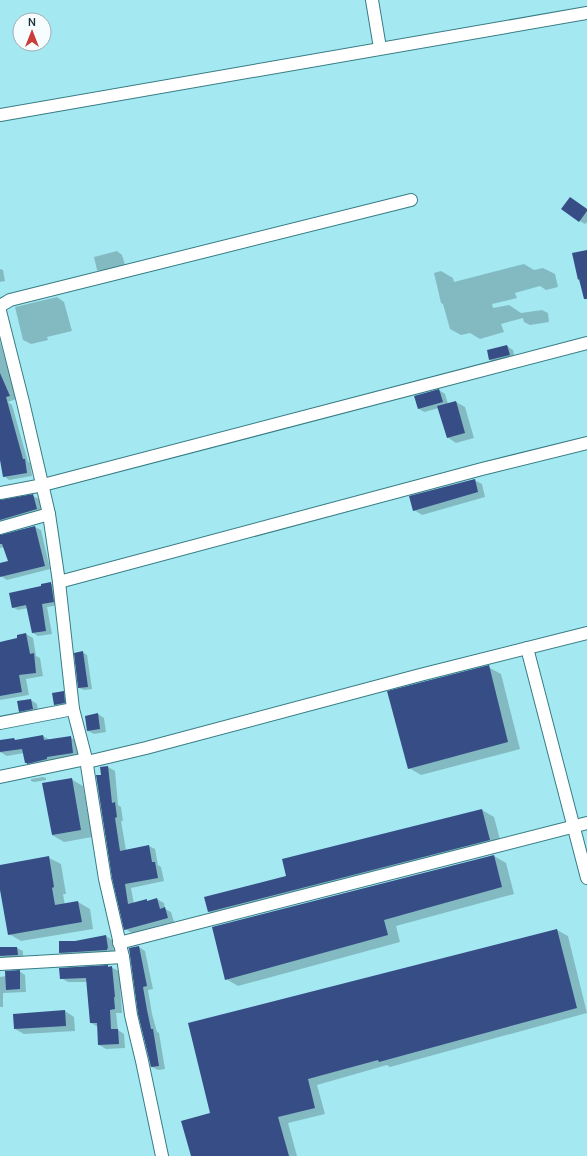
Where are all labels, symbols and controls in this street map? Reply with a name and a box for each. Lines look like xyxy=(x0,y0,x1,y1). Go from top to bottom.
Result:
north arrow xyxy=(12,12,52,52)
text: N xyxy=(28,14,36,29)

